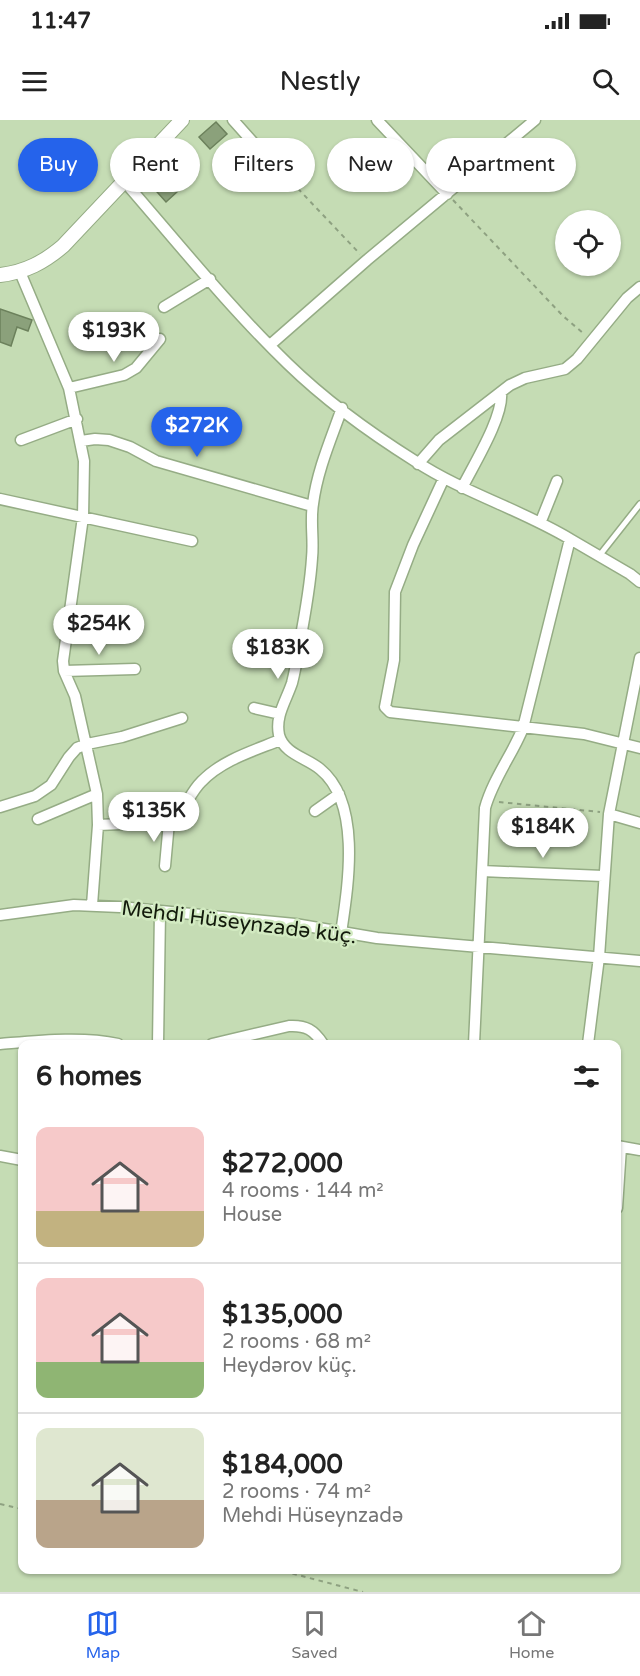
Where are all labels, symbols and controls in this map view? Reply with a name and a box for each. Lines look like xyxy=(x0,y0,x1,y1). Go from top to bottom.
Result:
text: 11:47 xyxy=(30,8,91,34)
icon: menu xyxy=(18,65,51,98)
text: Nestly xyxy=(280,65,360,98)
icon: search xyxy=(589,65,622,98)
chip: Buy xyxy=(18,138,98,192)
chip: Rent xyxy=(110,138,200,192)
chip: Filters xyxy=(212,138,315,192)
chip: New xyxy=(327,138,414,192)
chip: Apartment xyxy=(426,138,576,192)
map controls xyxy=(555,210,621,276)
button: locate xyxy=(555,210,621,276)
pin: $193K xyxy=(72,312,156,363)
text: $193K xyxy=(82,319,146,343)
pin: $272K xyxy=(155,407,239,458)
text: $272K xyxy=(165,414,229,438)
pin: $254K xyxy=(57,605,141,656)
text: $254K xyxy=(67,612,131,636)
pin: $183K xyxy=(236,629,320,680)
text: $183K xyxy=(246,636,310,660)
pin: $135K xyxy=(112,792,196,843)
text: $135K xyxy=(122,799,186,823)
pin: $184K xyxy=(501,808,585,859)
text: $184K xyxy=(511,815,575,839)
street label: Mehdi Hüseynzadə küç. xyxy=(120,896,358,949)
icon: filters xyxy=(570,1060,603,1093)
text: 6 homes xyxy=(36,1061,142,1092)
text: $272,000 xyxy=(222,1148,343,1179)
icon: home xyxy=(84,1151,156,1223)
text: 4 rooms · 144 m² xyxy=(222,1179,384,1203)
text: House xyxy=(222,1203,282,1227)
text: $135,000 xyxy=(222,1299,342,1330)
icon: home xyxy=(84,1302,156,1374)
text: 2 rooms · 68 m² xyxy=(222,1330,371,1354)
text: Heydərov küç. xyxy=(222,1354,357,1378)
text: $184,000 xyxy=(222,1449,343,1480)
icon: home xyxy=(84,1452,156,1524)
text: 2 rooms · 74 m² xyxy=(222,1480,371,1504)
text: Mehdi Hüseynzadə xyxy=(222,1504,403,1528)
tab: Map xyxy=(86,1607,120,1663)
tab: Saved xyxy=(291,1607,338,1663)
tab: Home xyxy=(509,1607,554,1663)

